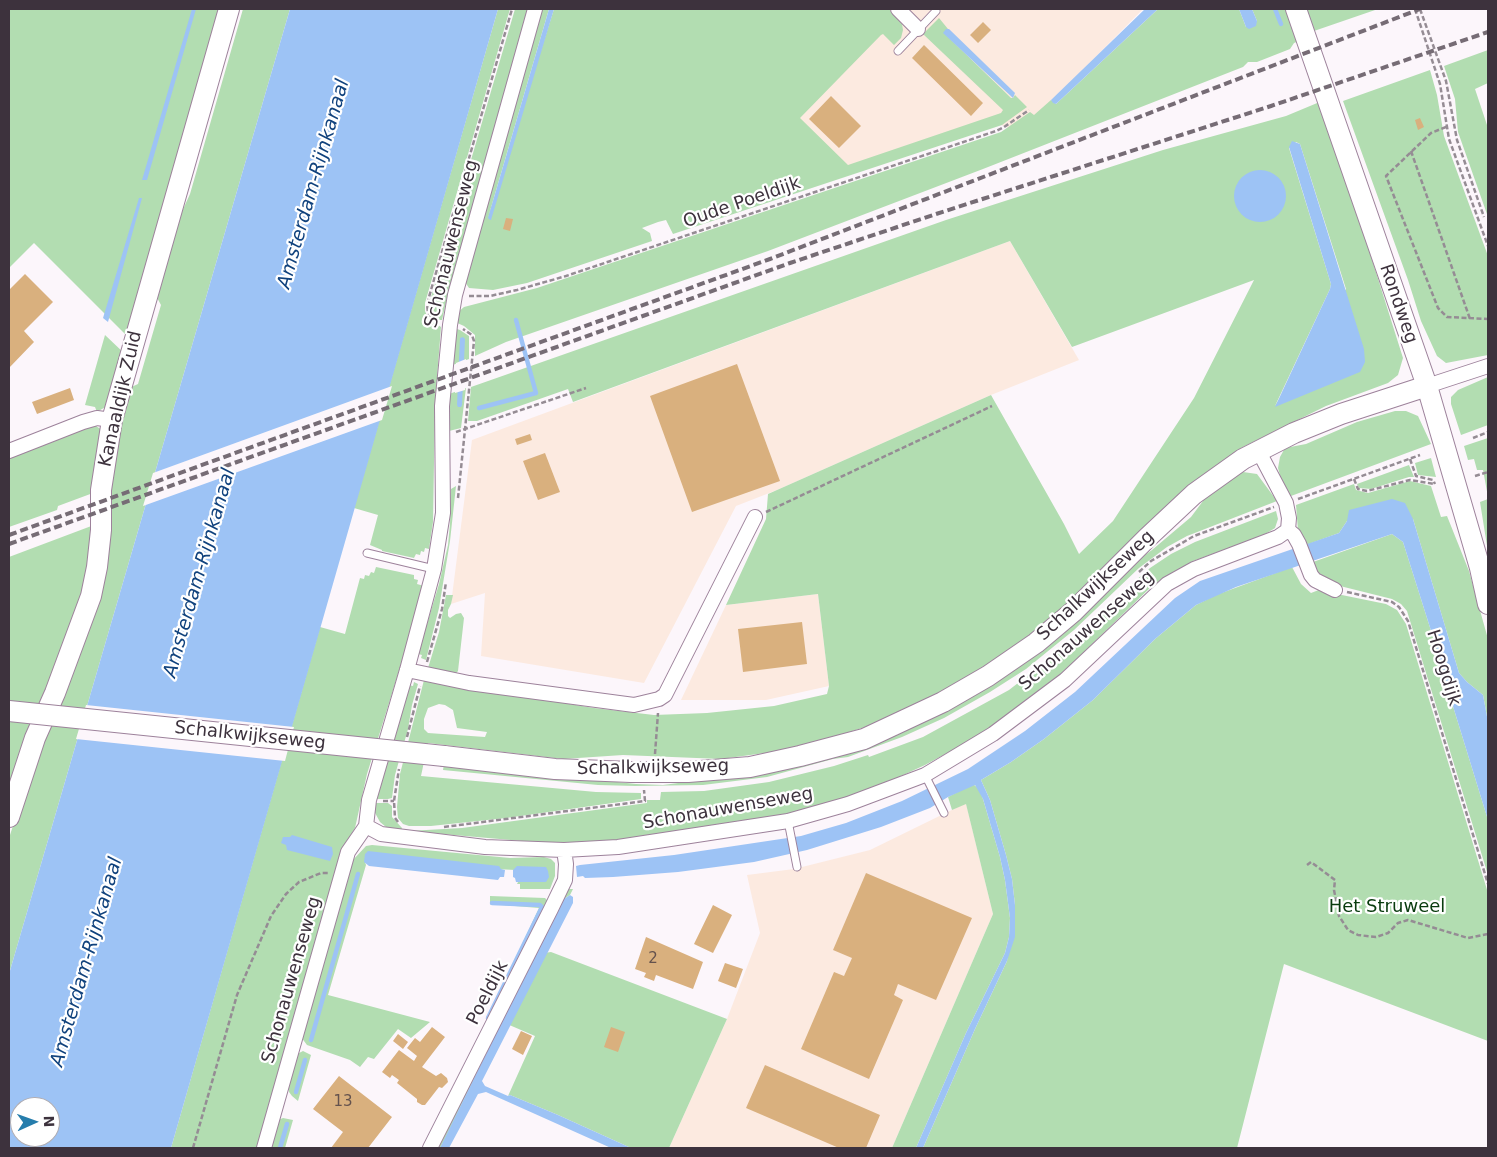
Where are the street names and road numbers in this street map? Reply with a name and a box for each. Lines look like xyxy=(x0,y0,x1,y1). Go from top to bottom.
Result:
street label: Schonauwenseweg xyxy=(421,158,483,330)
street label: Oude Poeldijk xyxy=(680,173,804,233)
street label: Rondweg xyxy=(1374,261,1422,347)
street label: Kanaaldijk Zuid xyxy=(95,329,147,469)
street label: Schalkwijkseweg xyxy=(1033,526,1159,646)
street label: Schonauwenseweg xyxy=(1015,566,1159,696)
street label: Hoogdijk xyxy=(1421,627,1465,709)
street label: Schalkwijkseweg xyxy=(173,717,327,755)
street label: Schalkwijkseweg xyxy=(577,756,729,780)
street label: Schonauwenseweg xyxy=(641,783,815,835)
street label: Schonauwenseweg xyxy=(258,894,326,1066)
street label: Poeldijk xyxy=(463,957,513,1029)

